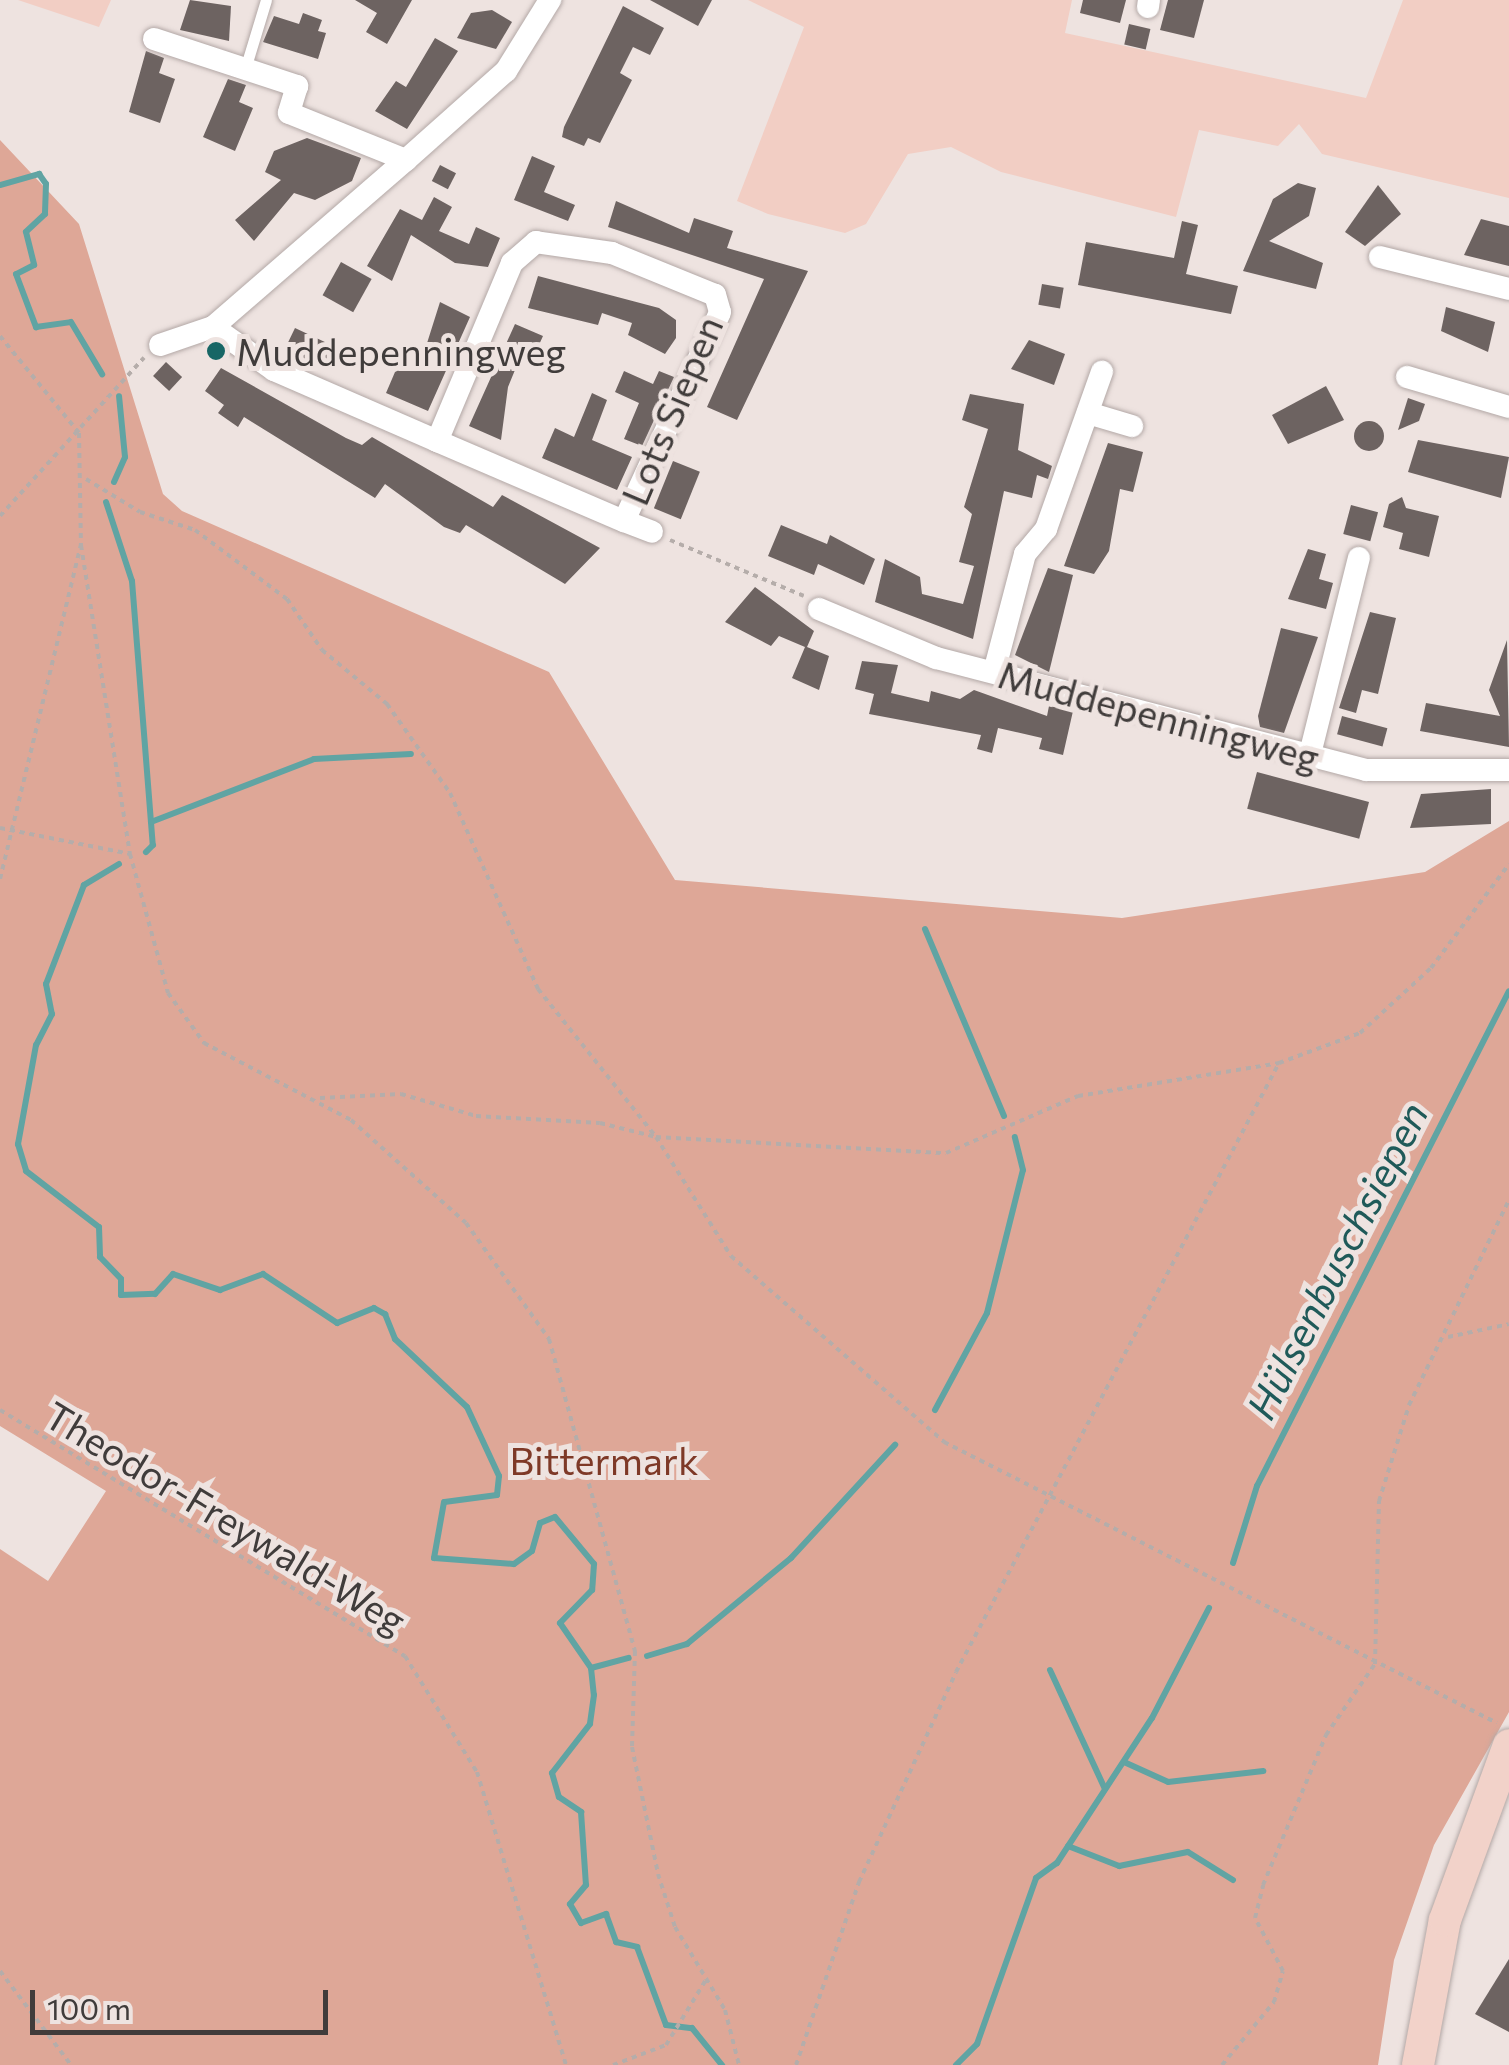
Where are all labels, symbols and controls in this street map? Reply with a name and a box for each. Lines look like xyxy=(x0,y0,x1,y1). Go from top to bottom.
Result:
street label: Lots Siepen xyxy=(611,309,731,511)
place label: Muddepenningweg xyxy=(236,328,566,374)
marker: Muddepenningweg xyxy=(205,340,227,362)
street label: Muddepenningweg xyxy=(994,650,1324,780)
water label: Hülsenbuschsiepen xyxy=(1235,1094,1437,1426)
street label: Theodor-Freywald-Weg xyxy=(38,1391,414,1643)
park label: Bittermark xyxy=(509,1437,699,1483)
scale bar xyxy=(35,1970,332,2032)
text: 100 m xyxy=(47,1989,131,2026)

